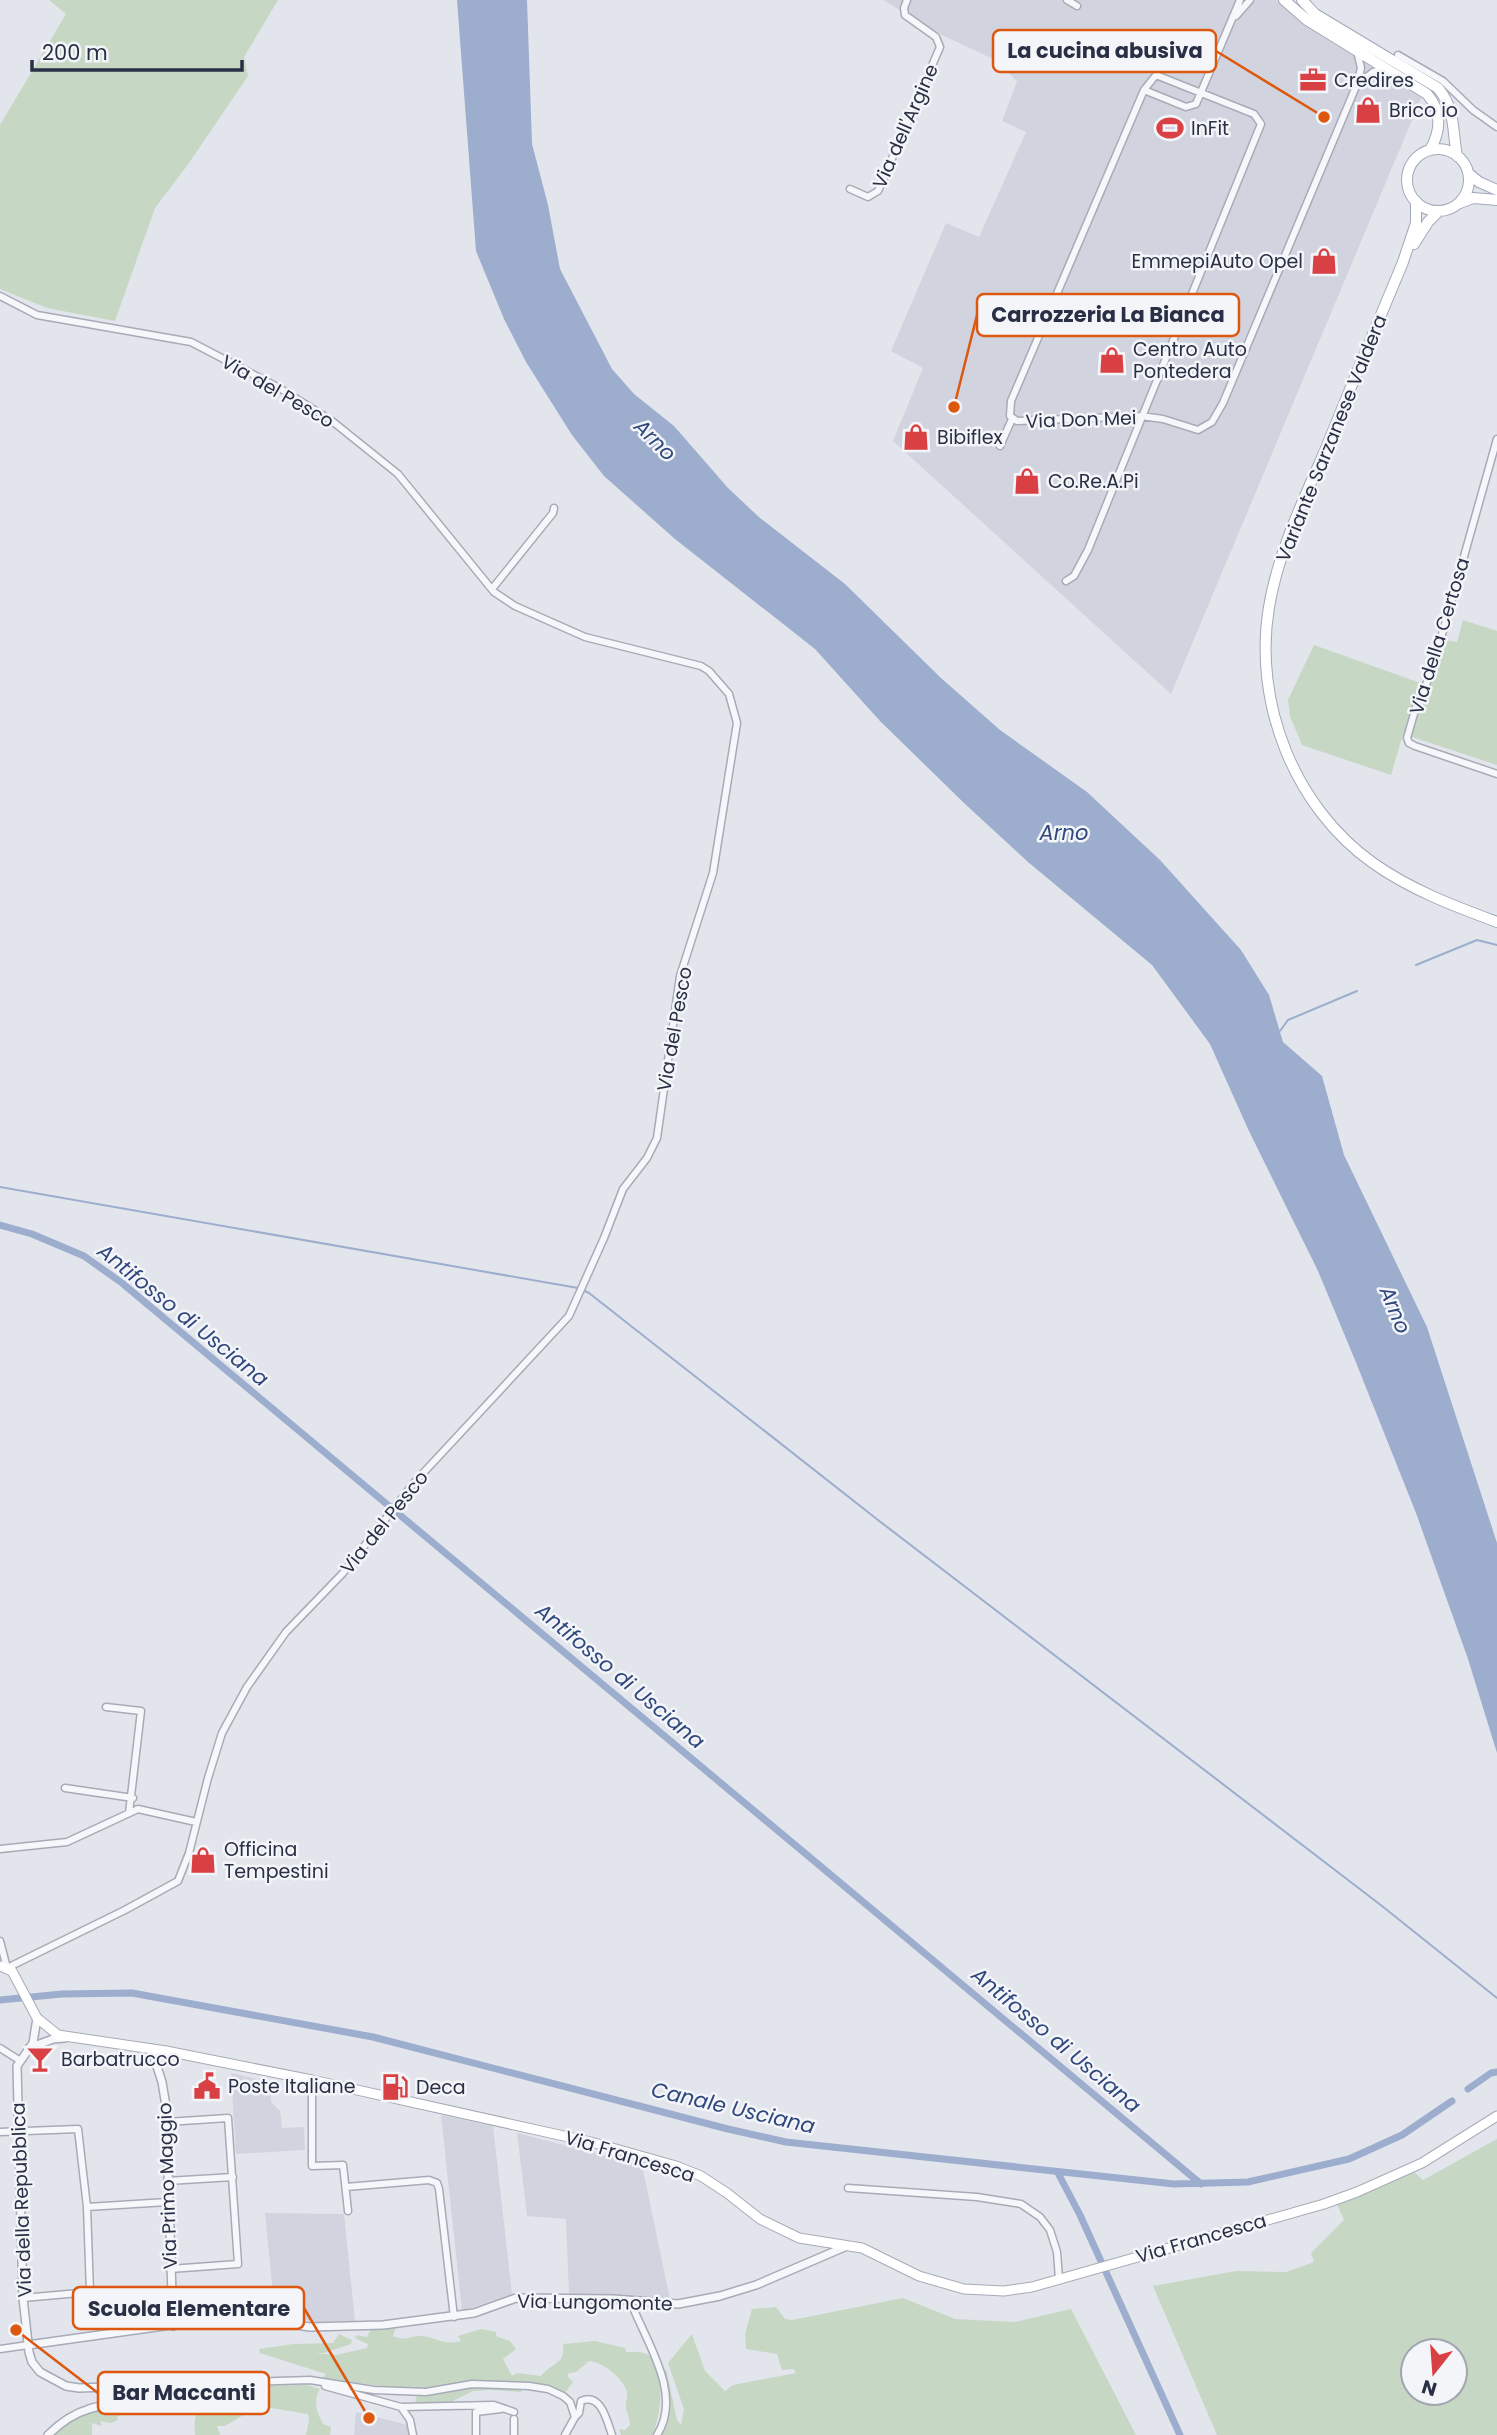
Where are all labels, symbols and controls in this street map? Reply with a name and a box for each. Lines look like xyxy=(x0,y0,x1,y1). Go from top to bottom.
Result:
scale bar xyxy=(32,28,242,72)
callout: La cucina abusiva xyxy=(993,30,1216,72)
text: La cucina abusiva xyxy=(1007,36,1203,65)
text: 200 m xyxy=(42,38,108,67)
street label: Via dell'Argine xyxy=(866,60,945,193)
office icon: Credires xyxy=(1298,65,1328,95)
place label: Credires xyxy=(1334,67,1414,94)
shop icon: Brico io xyxy=(1353,95,1383,125)
place label: Brico io xyxy=(1389,97,1458,124)
sports icon: InFit xyxy=(1155,113,1185,143)
place label: InFit xyxy=(1191,115,1229,142)
shop icon: EmmepiAuto Opel xyxy=(1309,246,1339,276)
place label: EmmepiAuto Opel xyxy=(1131,248,1303,275)
callout: Carrozzeria La Bianca xyxy=(977,294,1239,336)
text: Carrozzeria La Bianca xyxy=(991,300,1225,329)
street label: Variante Sarzanese Valdera xyxy=(1269,311,1394,566)
place label: Centro Auto Pontedera xyxy=(1133,336,1247,385)
shop icon: Centro Auto Pontedera xyxy=(1097,345,1127,375)
street label: Via del Pesco xyxy=(216,348,339,435)
street label: Via Don Mei xyxy=(1025,404,1137,435)
water label: Arno xyxy=(627,411,683,467)
shop icon: Bibiflex xyxy=(901,422,931,452)
place label: Bibiflex xyxy=(937,424,1003,451)
shop icon: Co.Re.A.Pi xyxy=(1012,466,1042,496)
place label: Co.Re.A.Pi xyxy=(1048,468,1139,495)
street label: Via della Certosa xyxy=(1403,554,1476,718)
water label: Arno xyxy=(1039,818,1088,847)
street label: Via del Pesco xyxy=(650,965,699,1094)
water label: Antifosso di Usciana xyxy=(91,1236,275,1393)
water label: Arno xyxy=(1372,1281,1418,1338)
street label: Via del Pesco xyxy=(334,1465,435,1580)
water label: Antifosso di Usciana xyxy=(529,1595,711,1755)
place label: Officina Tempestini xyxy=(224,1836,329,1885)
shop icon: Officina Tempestini xyxy=(188,1845,218,1875)
water label: Antifosso di Usciana xyxy=(965,1959,1147,2119)
bar icon: Barbatrucco xyxy=(25,2044,55,2074)
place label: Barbatrucco xyxy=(61,2046,180,2073)
public building icon: Poste Italiane xyxy=(192,2071,222,2101)
fuel station icon: Deca xyxy=(380,2072,410,2102)
place label: Poste Italiane xyxy=(228,2073,355,2100)
place label: Deca xyxy=(416,2074,466,2101)
water label: Canale Usciana xyxy=(648,2075,818,2140)
street label: Via della Repubblica xyxy=(5,2102,38,2298)
street label: Via Primo Maggio xyxy=(151,2102,184,2270)
street label: Via Francesca xyxy=(561,2124,698,2189)
street label: Via Francesca xyxy=(1133,2207,1270,2270)
callout: Scuola Elementare xyxy=(73,2287,304,2329)
street label: Via Lungomonte xyxy=(517,2288,673,2317)
text: Scuola Elementare xyxy=(88,2294,290,2323)
north arrow xyxy=(1399,2337,1469,2407)
callout: Bar Maccanti xyxy=(98,2372,269,2414)
text: N xyxy=(1418,2373,1440,2403)
text: Bar Maccanti xyxy=(112,2378,256,2407)

